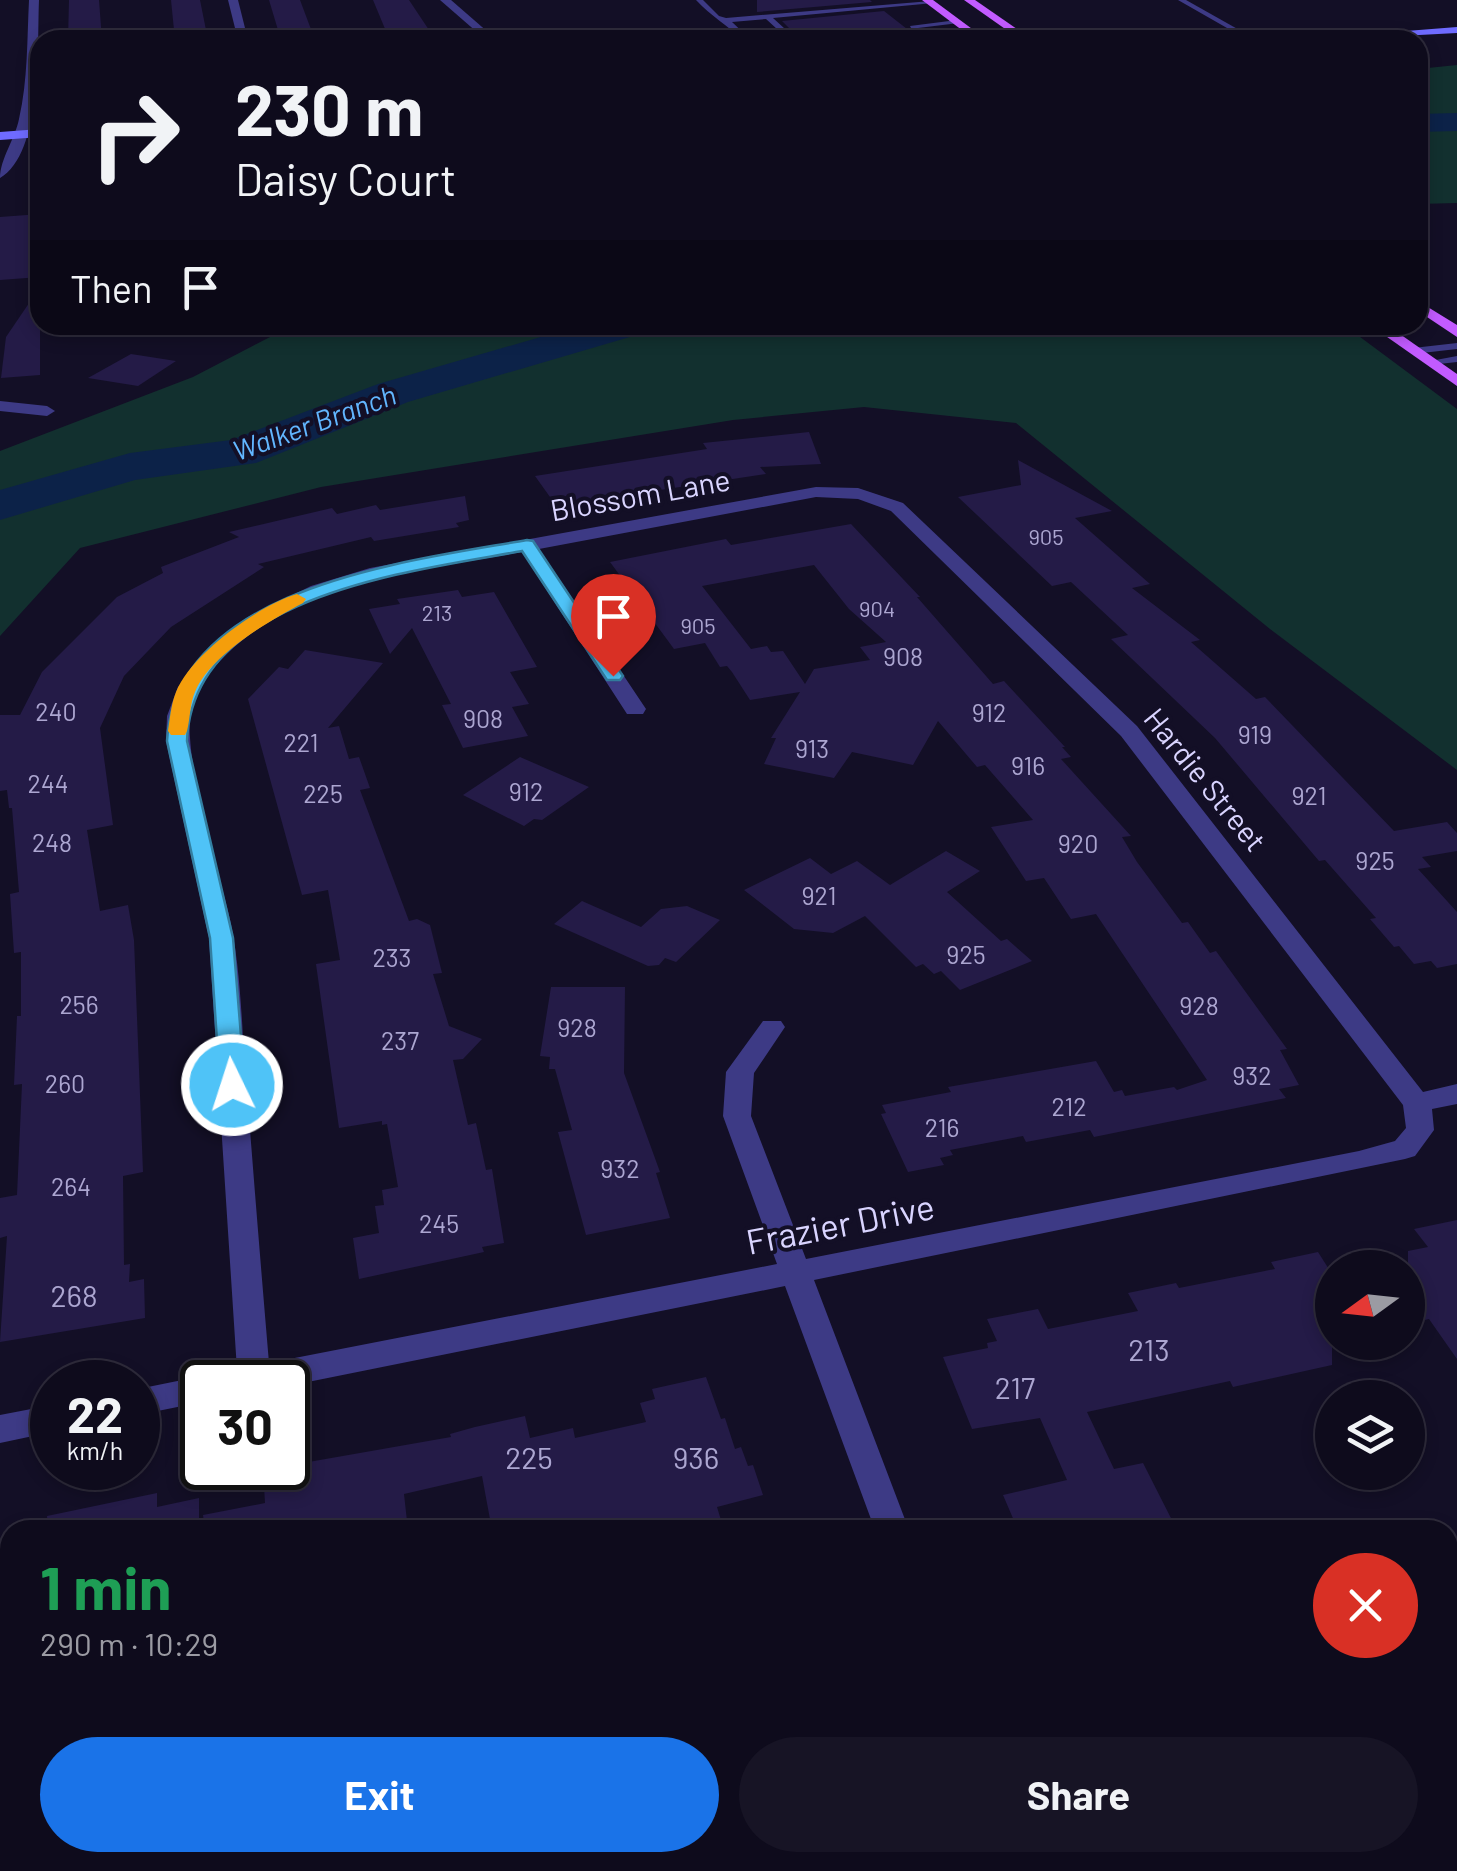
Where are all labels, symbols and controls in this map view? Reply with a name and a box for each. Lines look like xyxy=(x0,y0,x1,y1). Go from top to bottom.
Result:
text: 230 m xyxy=(235,66,423,150)
icon: right xyxy=(70,70,200,200)
text: Daisy Court xyxy=(235,151,456,205)
icon: arrive xyxy=(173,260,228,315)
text: Then xyxy=(70,265,153,311)
water label: Walker Branch xyxy=(228,377,400,467)
street label: Blossom Lane xyxy=(547,460,733,528)
house number: 905 xyxy=(1028,523,1064,549)
pin xyxy=(571,574,656,677)
icon: arrive xyxy=(586,589,641,644)
house number: 904 xyxy=(859,595,895,621)
house number: 213 xyxy=(422,599,452,625)
house number: 905 xyxy=(680,612,716,638)
house number: 908 xyxy=(883,641,923,671)
house number: 240 xyxy=(35,696,77,726)
house number: 912 xyxy=(972,697,1006,727)
street label: Hardie Street xyxy=(1137,700,1275,858)
house number: 908 xyxy=(463,703,503,733)
house number: 919 xyxy=(1238,719,1272,749)
house number: 221 xyxy=(283,727,319,757)
house number: 913 xyxy=(795,733,829,763)
house number: 916 xyxy=(1011,750,1045,780)
house number: 244 xyxy=(28,768,68,798)
house number: 912 xyxy=(509,776,543,806)
house number: 225 xyxy=(303,778,343,808)
house number: 921 xyxy=(1292,780,1326,810)
house number: 248 xyxy=(32,827,72,857)
house number: 920 xyxy=(1058,828,1098,858)
house number: 925 xyxy=(1355,845,1395,875)
house number: 921 xyxy=(802,880,836,910)
house number: 925 xyxy=(946,939,986,969)
house number: 233 xyxy=(372,942,412,972)
house number: 256 xyxy=(59,989,99,1019)
house number: 928 xyxy=(1179,990,1219,1020)
house number: 928 xyxy=(557,1012,597,1042)
house number: 237 xyxy=(381,1025,419,1055)
position arrow xyxy=(180,1033,284,1137)
house number: 932 xyxy=(1232,1060,1272,1090)
house number: 260 xyxy=(45,1068,85,1098)
house number: 212 xyxy=(1051,1091,1087,1121)
house number: 216 xyxy=(925,1112,959,1142)
house number: 932 xyxy=(600,1153,640,1183)
house number: 264 xyxy=(51,1171,91,1201)
street label: Frazier Drive xyxy=(742,1184,938,1262)
house number: 245 xyxy=(419,1208,459,1238)
north arrow xyxy=(1315,1250,1425,1360)
map controls xyxy=(1315,1250,1425,1490)
house number: 268 xyxy=(50,1277,98,1313)
house number: 213 xyxy=(1128,1331,1170,1367)
speed limit sign: 30 xyxy=(180,1360,310,1490)
house number: 217 xyxy=(995,1369,1035,1405)
button: layers xyxy=(1315,1380,1425,1490)
text: 22 xyxy=(67,1383,123,1443)
text: km/h xyxy=(67,1435,123,1465)
house number: 225 xyxy=(505,1439,553,1475)
house number: 936 xyxy=(673,1439,719,1475)
text: 1 min xyxy=(40,1550,171,1622)
button: close xyxy=(1313,1553,1418,1658)
text: 290 m · 10:29 xyxy=(40,1624,218,1662)
button: Exit xyxy=(40,1737,719,1852)
button: Share xyxy=(739,1737,1418,1852)

